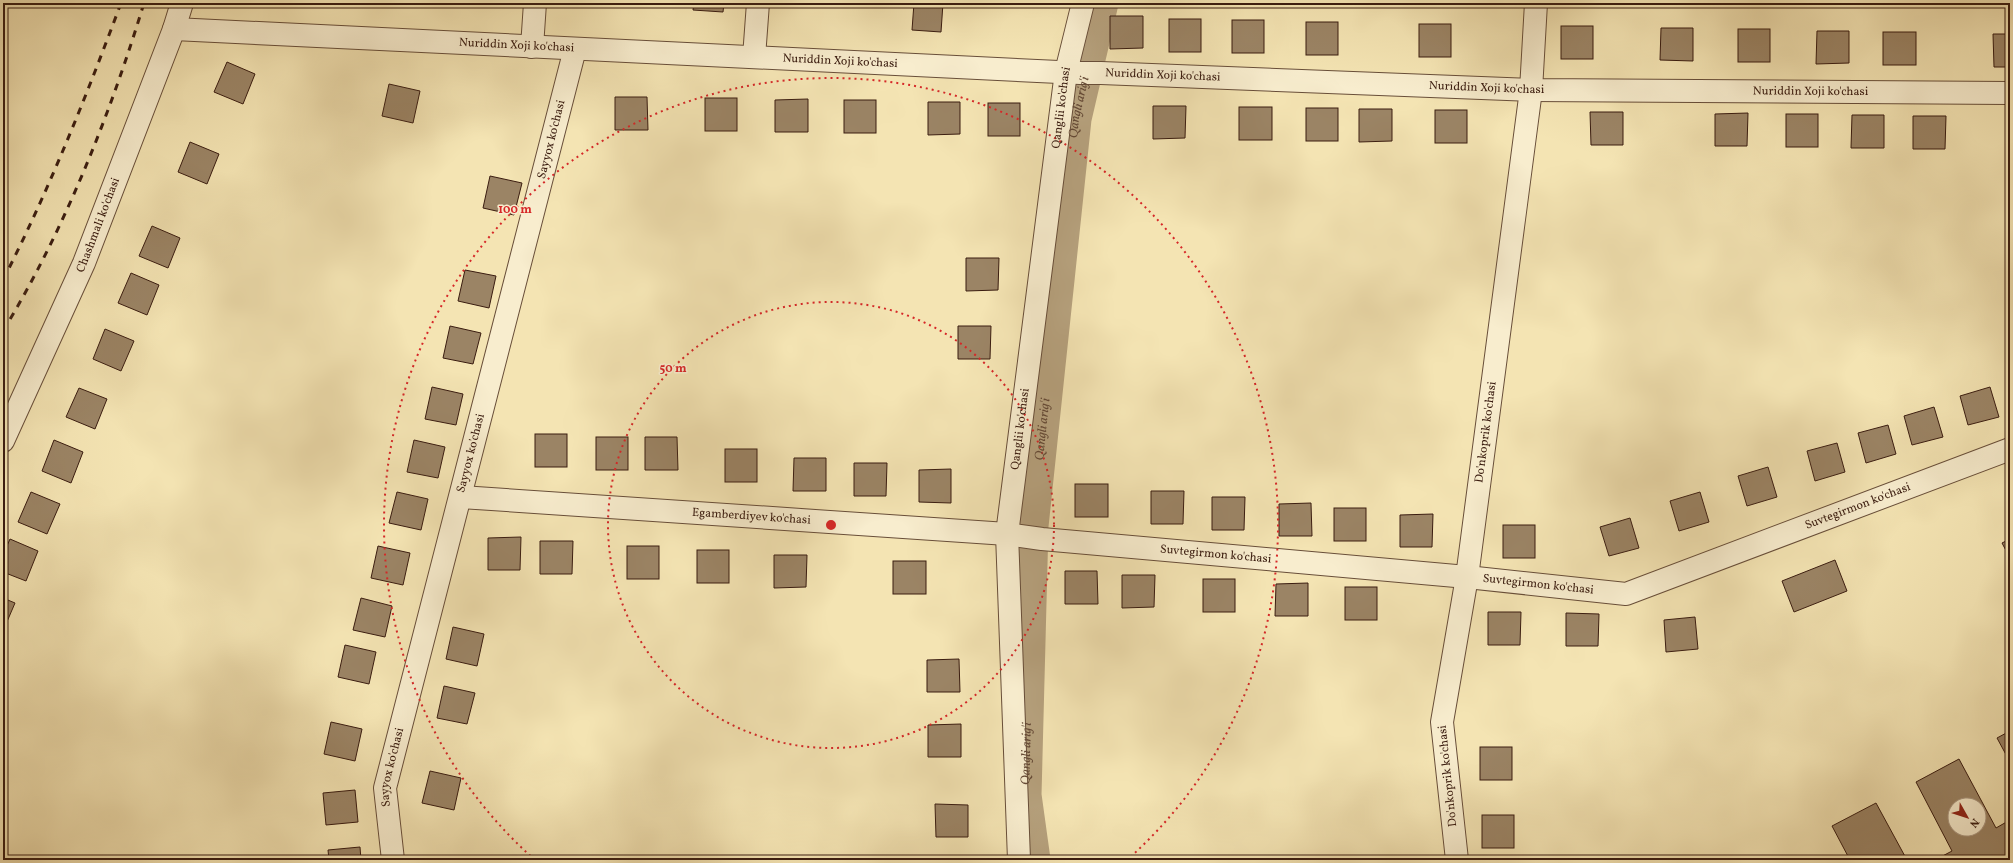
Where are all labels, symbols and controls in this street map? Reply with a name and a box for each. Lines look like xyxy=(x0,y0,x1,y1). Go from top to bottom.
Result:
street label: Nuriddin Xoji ko'chasi xyxy=(459,35,575,56)
street label: Nuriddin Xoji ko'chasi xyxy=(782,51,899,72)
street label: Qanglii ko'chasi xyxy=(1048,65,1075,150)
street label: Nuriddin Xoji ko'chasi xyxy=(1105,65,1221,86)
water label: Qangli arig'i xyxy=(1065,74,1095,139)
street label: Nuriddin Xoji ko'chasi xyxy=(1429,78,1545,98)
street label: Nuriddin Xoji ko'chasi xyxy=(1753,83,1869,100)
street label: Sayyox ko'chasi xyxy=(534,98,570,181)
street label: Chashmali ko'chasi xyxy=(73,175,124,275)
text: 100 m xyxy=(498,202,532,218)
text: 50 m xyxy=(659,361,687,377)
street label: Do'nkoprik ko'chasi xyxy=(1471,380,1501,484)
street label: Qanglii ko'chasi xyxy=(1007,387,1034,471)
water label: Qangli arig'i xyxy=(1031,396,1056,461)
street label: Sayyox ko'chasi xyxy=(453,412,489,495)
street label: Suvtegirmon ko'chasi xyxy=(1803,479,1913,534)
street label: Egamberdiyev ko'chasi xyxy=(691,505,812,529)
centre of rings xyxy=(824,518,838,532)
street label: Suvtegirmon ko'chasi xyxy=(1159,542,1272,568)
street label: Suvtegirmon ko'chasi xyxy=(1482,571,1595,599)
water label: Qangli arig'i xyxy=(1017,721,1037,785)
street label: Do'nkoprik ko'chasi xyxy=(1435,724,1461,828)
street label: Sayyox ko'chasi xyxy=(377,726,408,808)
north arrow xyxy=(1947,797,1987,837)
text: N xyxy=(1965,815,1982,830)

